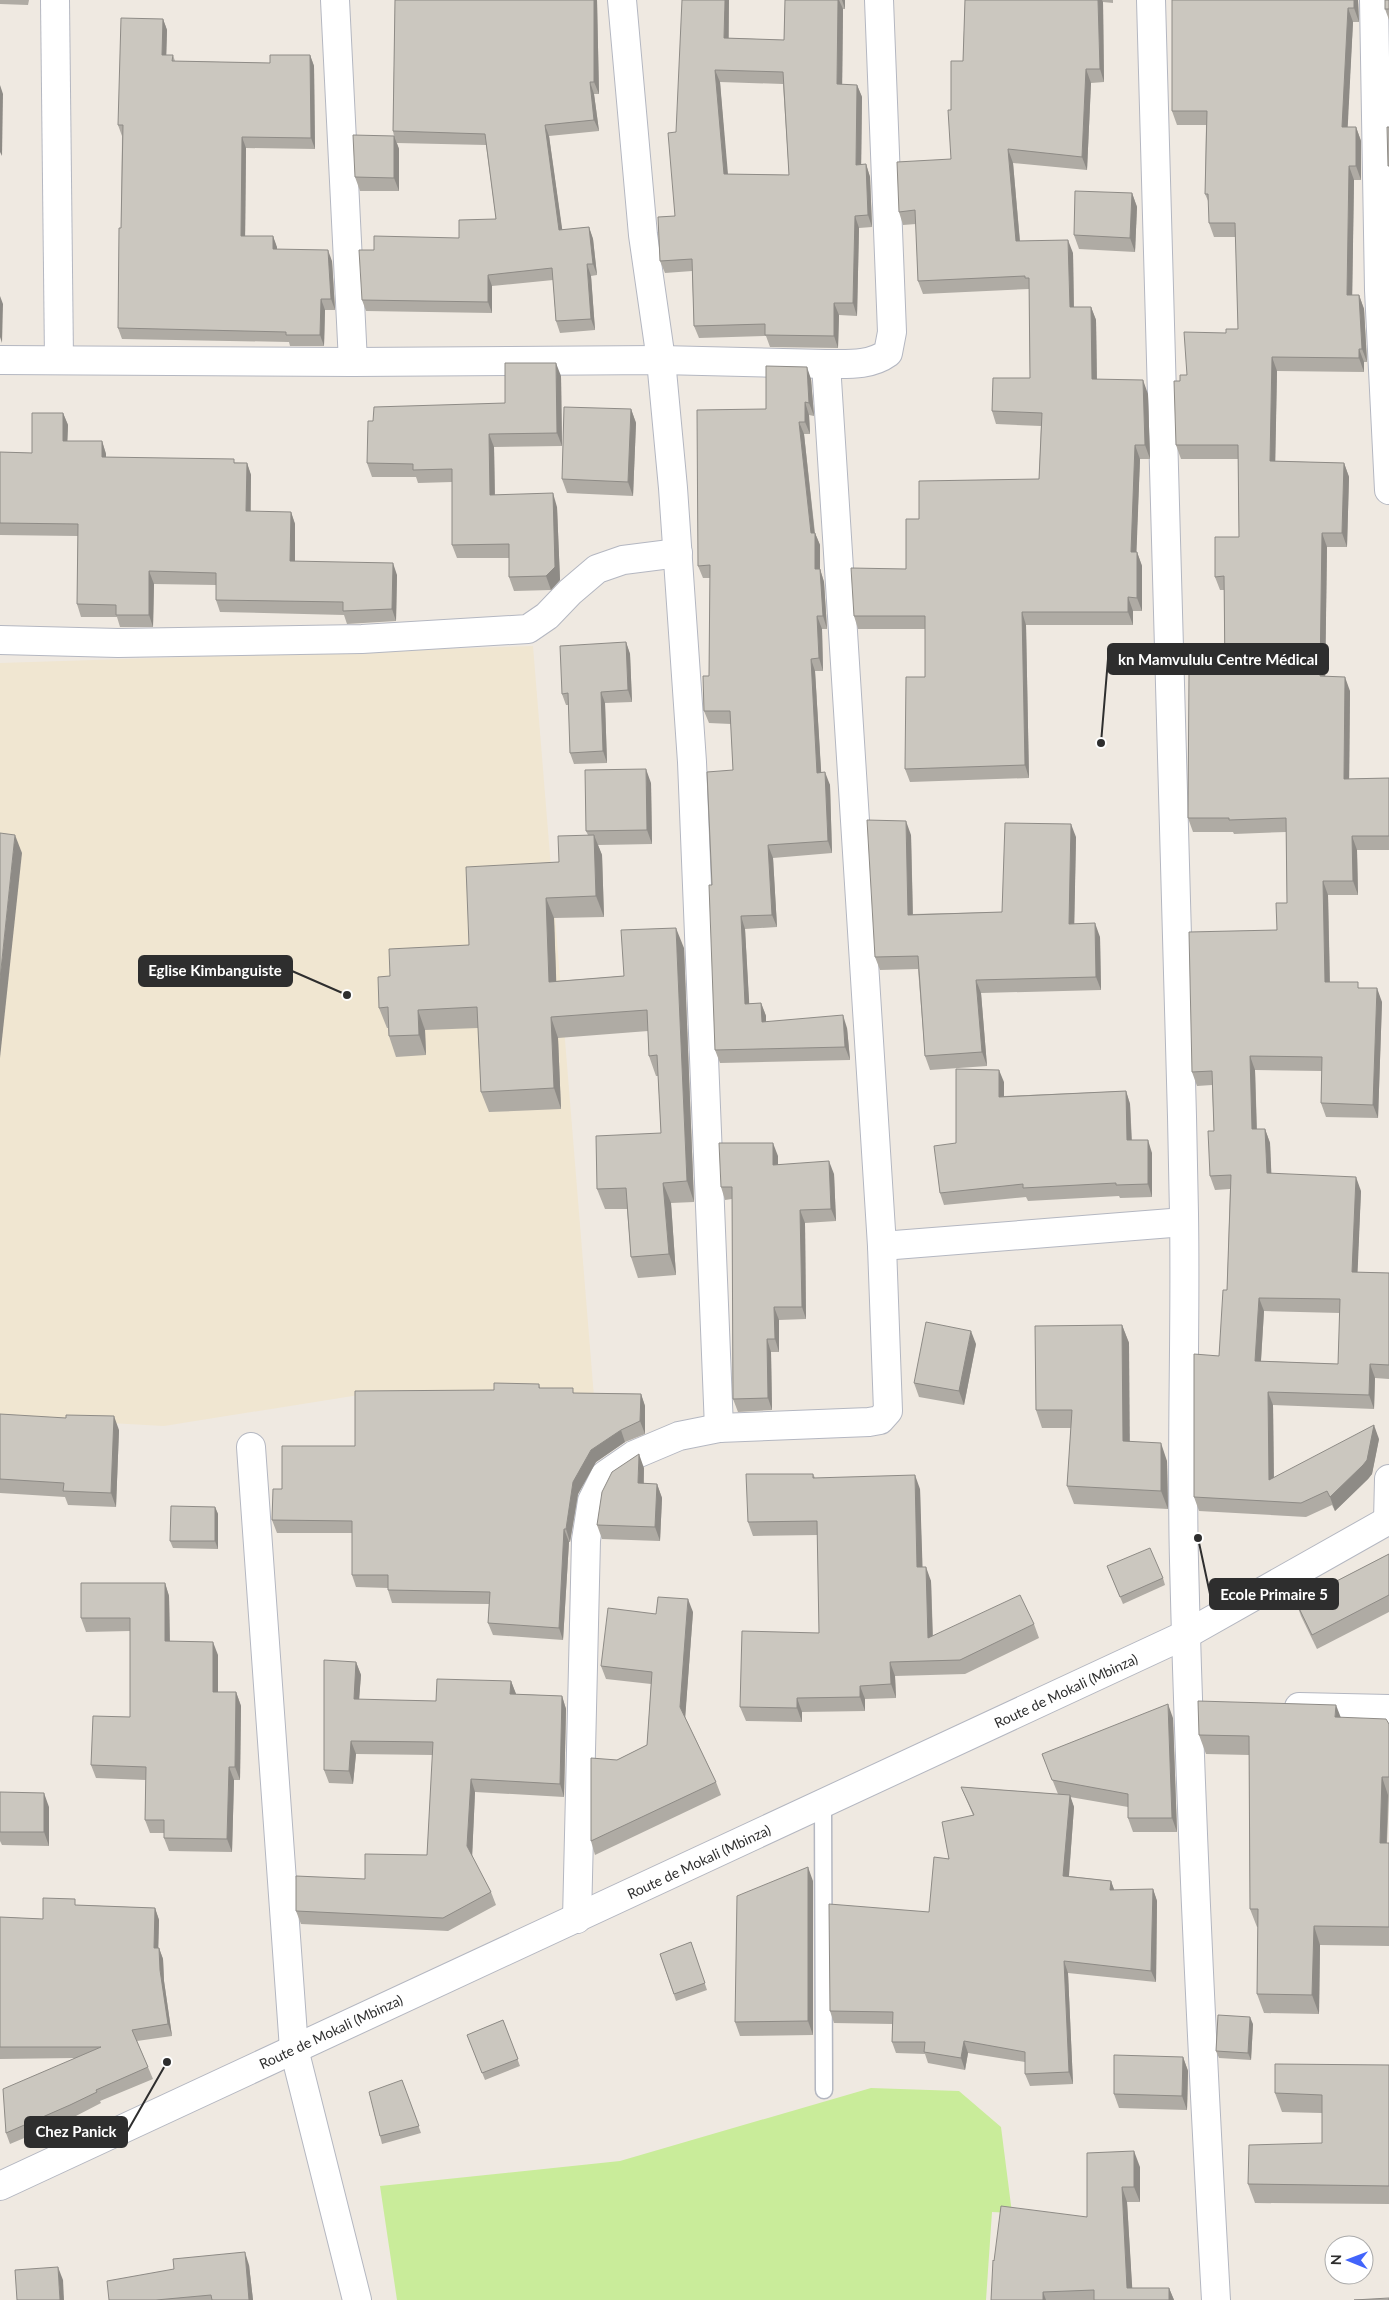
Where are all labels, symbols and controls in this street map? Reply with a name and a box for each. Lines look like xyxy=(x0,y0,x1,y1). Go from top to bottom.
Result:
callout: kn Mamvululu Centre Médical xyxy=(1108,644,1328,674)
text: kn Mamvululu Centre Médical xyxy=(1118,650,1318,668)
callout: Eglise Kimbanguiste xyxy=(139,956,292,986)
text: Eglise Kimbanguiste xyxy=(148,961,282,979)
callout: Ecole Primaire 5 xyxy=(1210,1579,1338,1609)
text: Ecole Primaire 5 xyxy=(1220,1585,1328,1603)
street label: Route de Mokali (Mbinza) xyxy=(991,1650,1140,1731)
street label: Route de Mokali (Mbinza) xyxy=(624,1821,773,1902)
street label: Route de Mokali (Mbinza) xyxy=(256,1991,405,2072)
callout: Chez Panick xyxy=(25,2117,127,2147)
text: Chez Panick xyxy=(35,2122,118,2140)
north arrow xyxy=(1324,2235,1374,2285)
text: N xyxy=(1327,2254,1344,2265)

